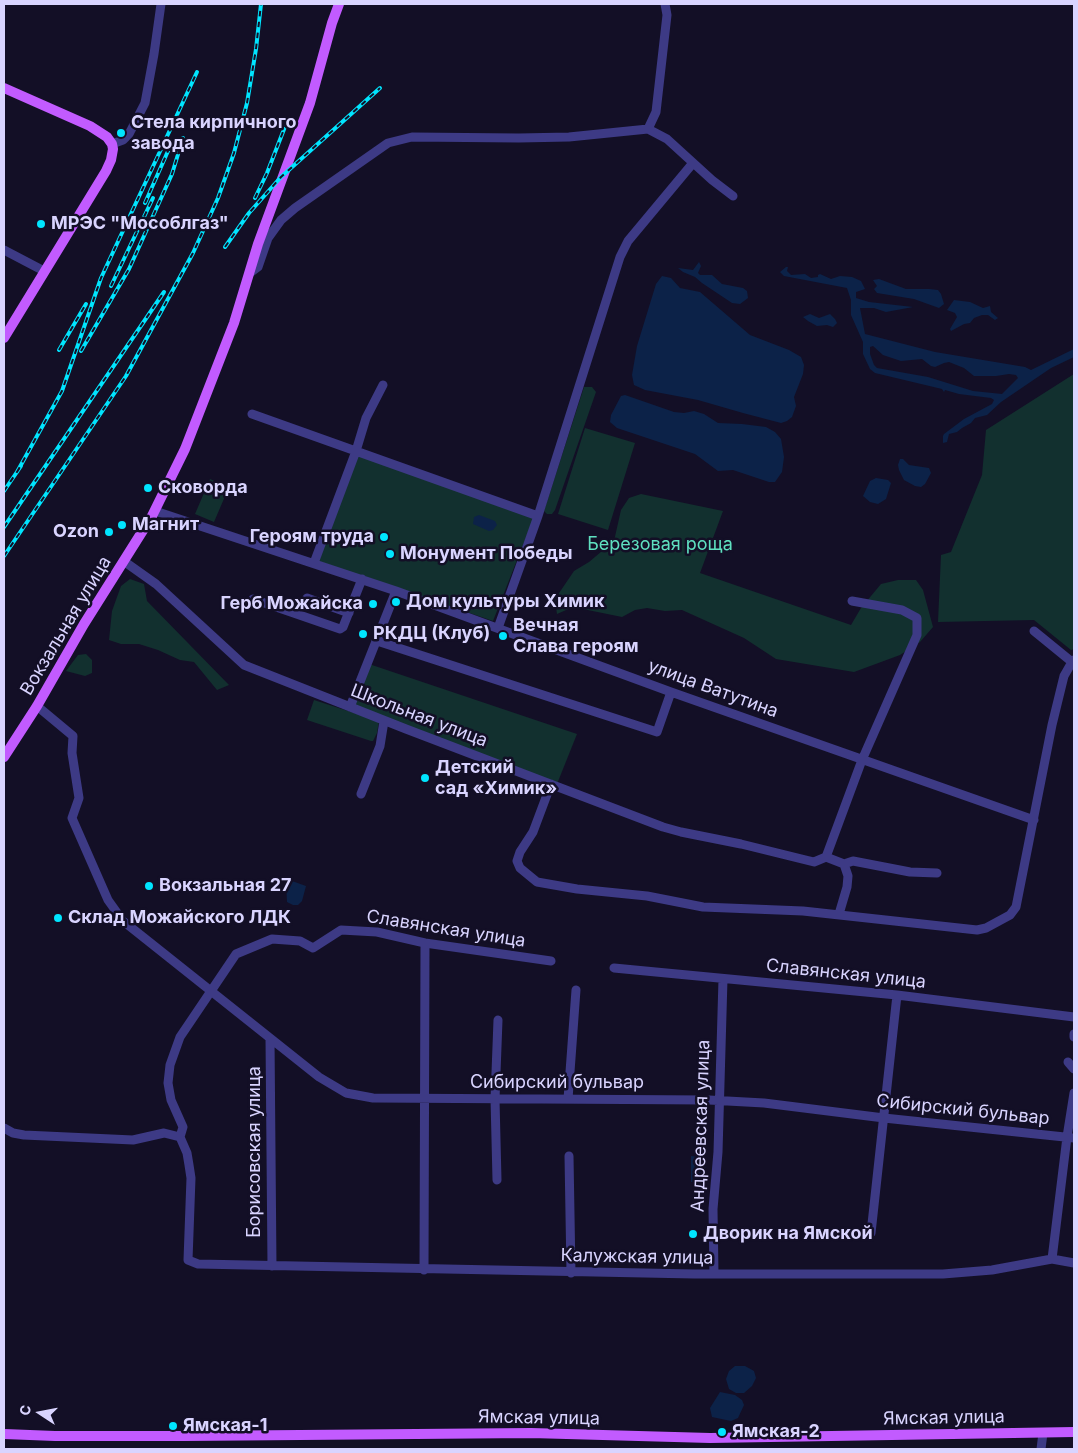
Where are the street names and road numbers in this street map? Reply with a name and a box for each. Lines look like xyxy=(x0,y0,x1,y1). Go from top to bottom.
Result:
street label: Вокзальная улица xyxy=(16,553,116,699)
street label: улица Ватутина xyxy=(645,655,781,723)
street label: Школьная улица xyxy=(348,680,490,752)
street label: Славянская улица xyxy=(365,906,527,952)
street label: Славянская улица xyxy=(765,955,927,993)
street label: Андреевская улица xyxy=(687,1039,715,1213)
street label: Борисовская улица xyxy=(244,1066,266,1238)
street label: Сибирский бульвар xyxy=(470,1072,644,1094)
street label: Сибирский бульвар xyxy=(875,1090,1051,1130)
street label: Калужская улица xyxy=(560,1245,714,1269)
street label: Ямская улица xyxy=(478,1406,600,1430)
street label: Ямская улица xyxy=(883,1406,1005,1430)

